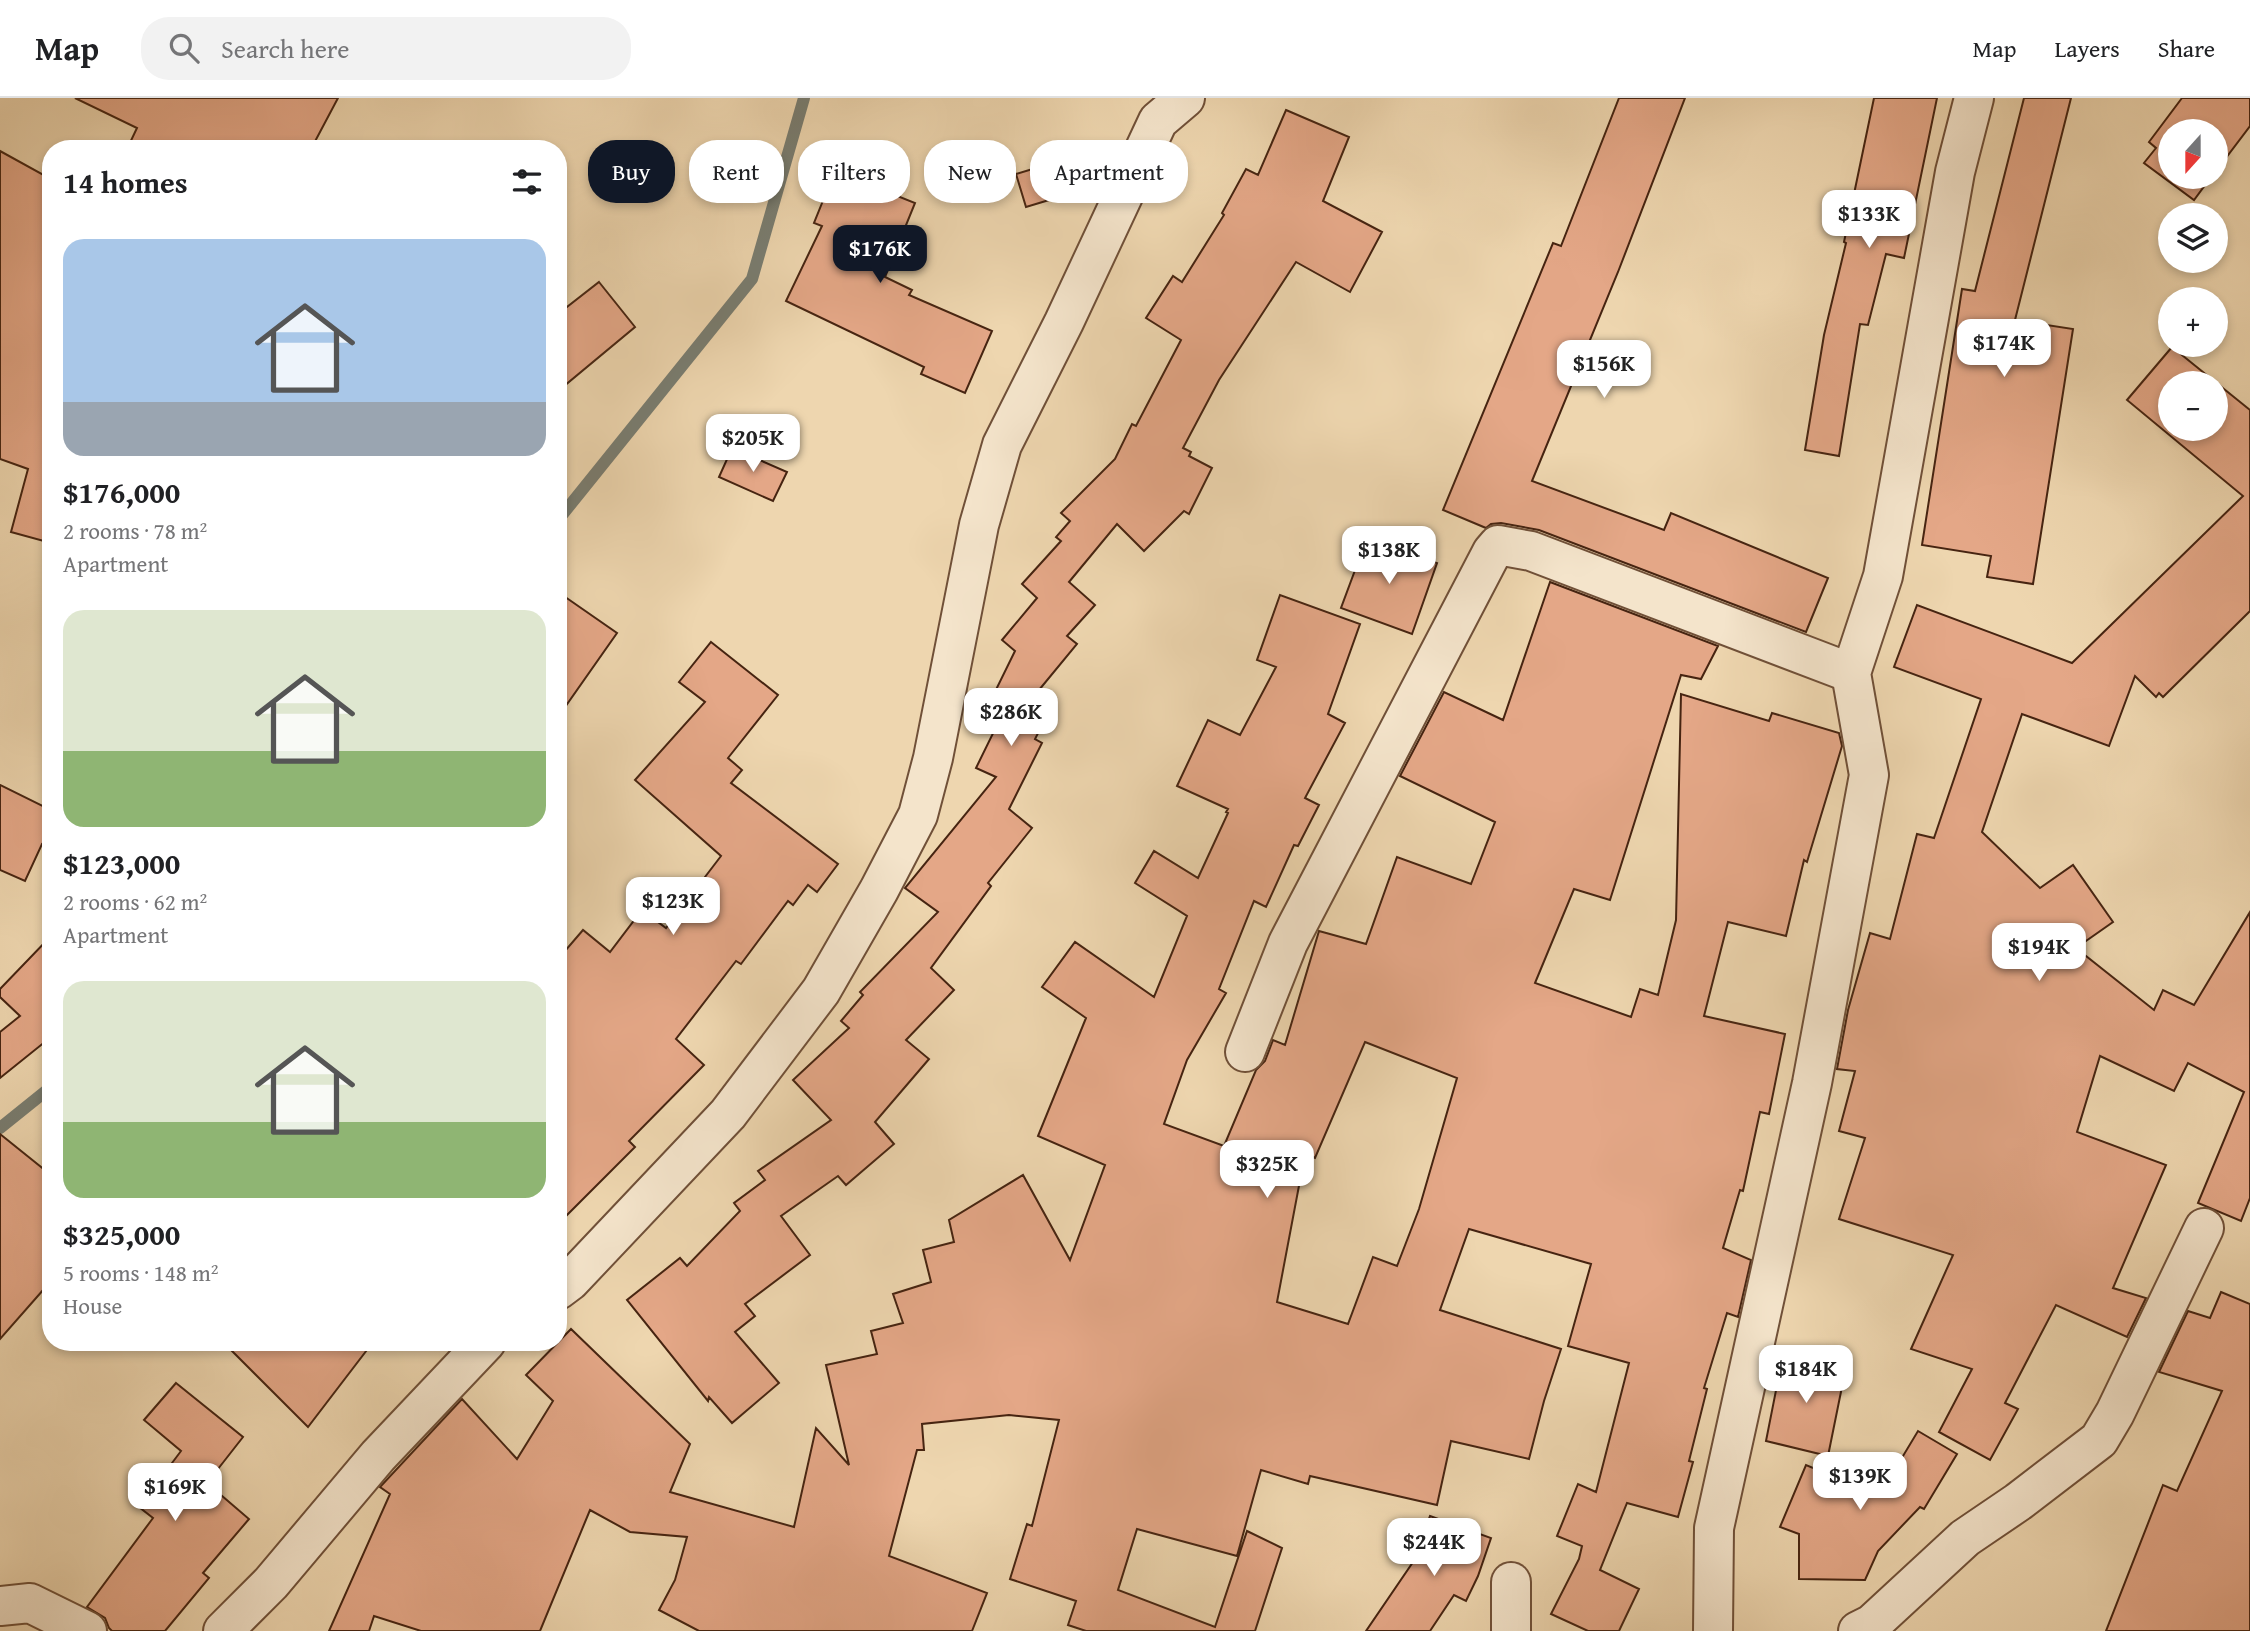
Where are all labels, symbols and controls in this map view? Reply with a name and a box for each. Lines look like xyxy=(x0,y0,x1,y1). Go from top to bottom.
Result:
search box xyxy=(141,17,631,80)
text: Map xyxy=(35,24,99,72)
icon: search xyxy=(165,29,203,67)
text: Search here xyxy=(221,29,349,68)
text: Map xyxy=(1973,31,2016,66)
text: Layers xyxy=(2054,31,2120,66)
text: Share xyxy=(2158,31,2215,66)
north arrow xyxy=(2158,119,2228,189)
map controls xyxy=(2158,119,2228,441)
chip: Buy xyxy=(588,140,675,203)
chip: Rent xyxy=(689,140,784,203)
chip: Filters xyxy=(798,140,910,203)
chip: New xyxy=(924,140,1016,203)
chip: Apartment xyxy=(1030,140,1188,203)
text: 14 homes xyxy=(63,160,188,204)
icon: filters xyxy=(508,163,546,201)
pin: $133K xyxy=(1820,190,1918,250)
text: $133K xyxy=(1838,196,1900,229)
button: layers xyxy=(2158,203,2228,273)
pin: $176K xyxy=(831,226,929,285)
text: $176K xyxy=(849,231,911,264)
icon: home xyxy=(242,285,368,411)
button: + xyxy=(2158,287,2228,357)
pin: $174K xyxy=(1955,320,2053,379)
text: $174K xyxy=(1973,325,2035,358)
pin: $156K xyxy=(1555,341,1653,400)
text: $156K xyxy=(1573,346,1635,379)
button: − xyxy=(2158,371,2228,441)
pin: $205K xyxy=(704,414,802,474)
text: $205K xyxy=(722,420,784,453)
text: $176,000 xyxy=(63,470,180,514)
text: 2 rooms · 78 m² xyxy=(63,514,207,547)
pin: $138K xyxy=(1340,526,1438,586)
text: $138K xyxy=(1358,532,1420,565)
text: Apartment xyxy=(63,547,168,580)
icon: home xyxy=(242,656,368,782)
pin: $286K xyxy=(962,688,1060,748)
text: $286K xyxy=(980,694,1042,727)
text: $123,000 xyxy=(63,841,180,885)
pin: $123K xyxy=(624,878,722,937)
text: $123K xyxy=(642,883,704,916)
text: 2 rooms · 62 m² xyxy=(63,885,207,918)
text: Apartment xyxy=(63,918,168,951)
pin: $194K xyxy=(1990,924,2088,983)
text: $194K xyxy=(2008,929,2070,962)
icon: home xyxy=(242,1027,368,1153)
pin: $325K xyxy=(1218,1140,1316,1200)
text: $325K xyxy=(1236,1146,1298,1179)
text: $325,000 xyxy=(63,1212,180,1256)
text: 5 rooms · 148 m² xyxy=(63,1256,218,1289)
text: House xyxy=(63,1289,122,1322)
pin: $184K xyxy=(1757,1346,1855,1405)
text: $184K xyxy=(1775,1351,1837,1384)
pin: $139K xyxy=(1811,1452,1909,1512)
text: $139K xyxy=(1829,1458,1891,1491)
pin: $169K xyxy=(126,1464,224,1523)
text: $169K xyxy=(144,1469,206,1502)
pin: $244K xyxy=(1385,1518,1483,1578)
text: $244K xyxy=(1403,1524,1465,1557)

